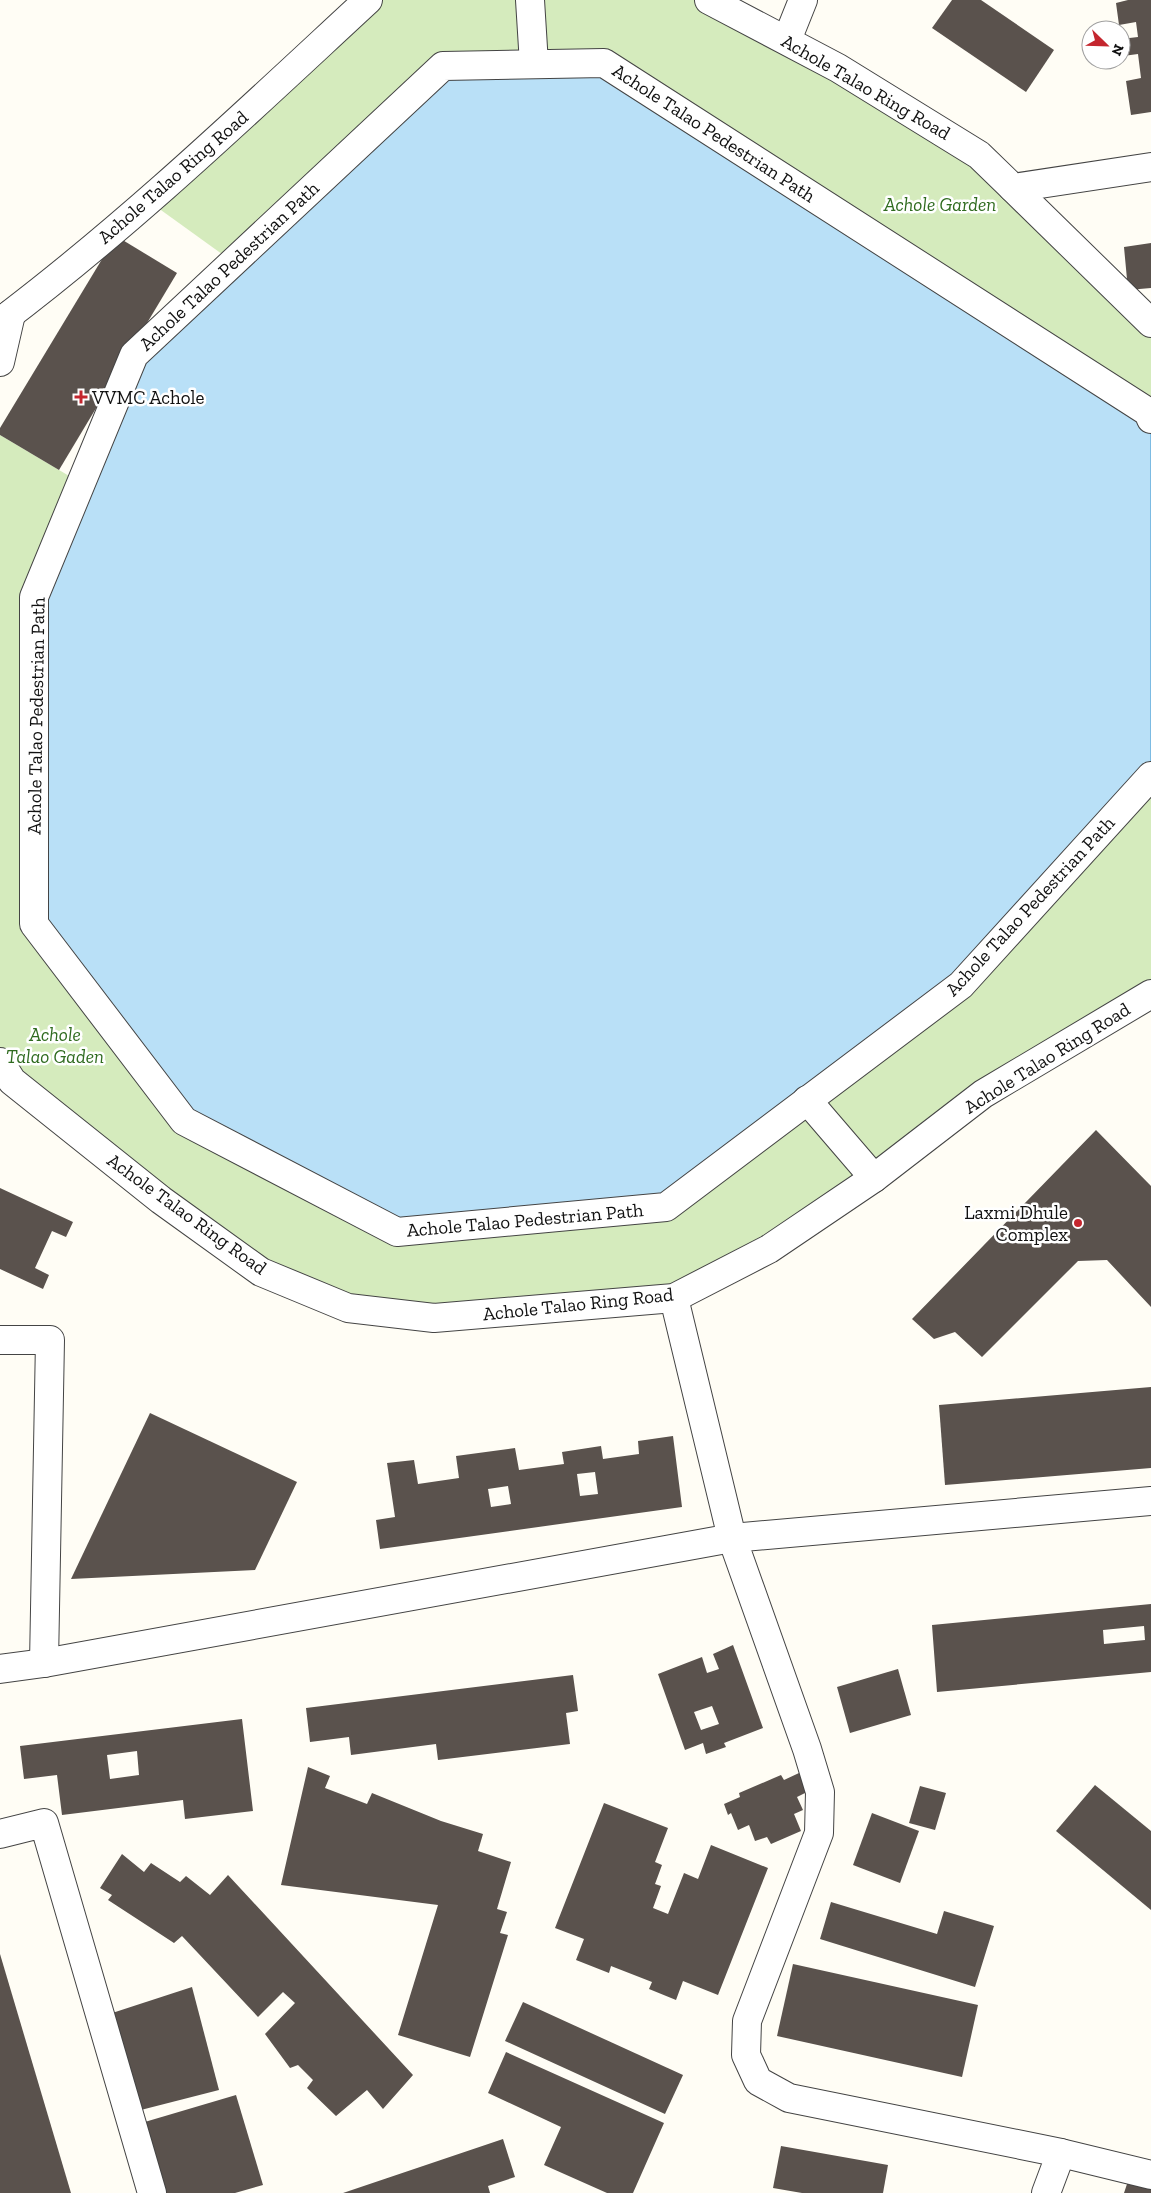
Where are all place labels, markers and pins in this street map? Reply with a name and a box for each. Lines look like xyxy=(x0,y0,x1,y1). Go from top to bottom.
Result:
place label: VVMC Achole xyxy=(91,386,204,409)
marker: VVMC Achole xyxy=(74,390,88,404)
place label: Laxmi Dhule Complex xyxy=(964,1201,1068,1246)
marker: Laxmi Dhule Complex xyxy=(1072,1217,1084,1229)

